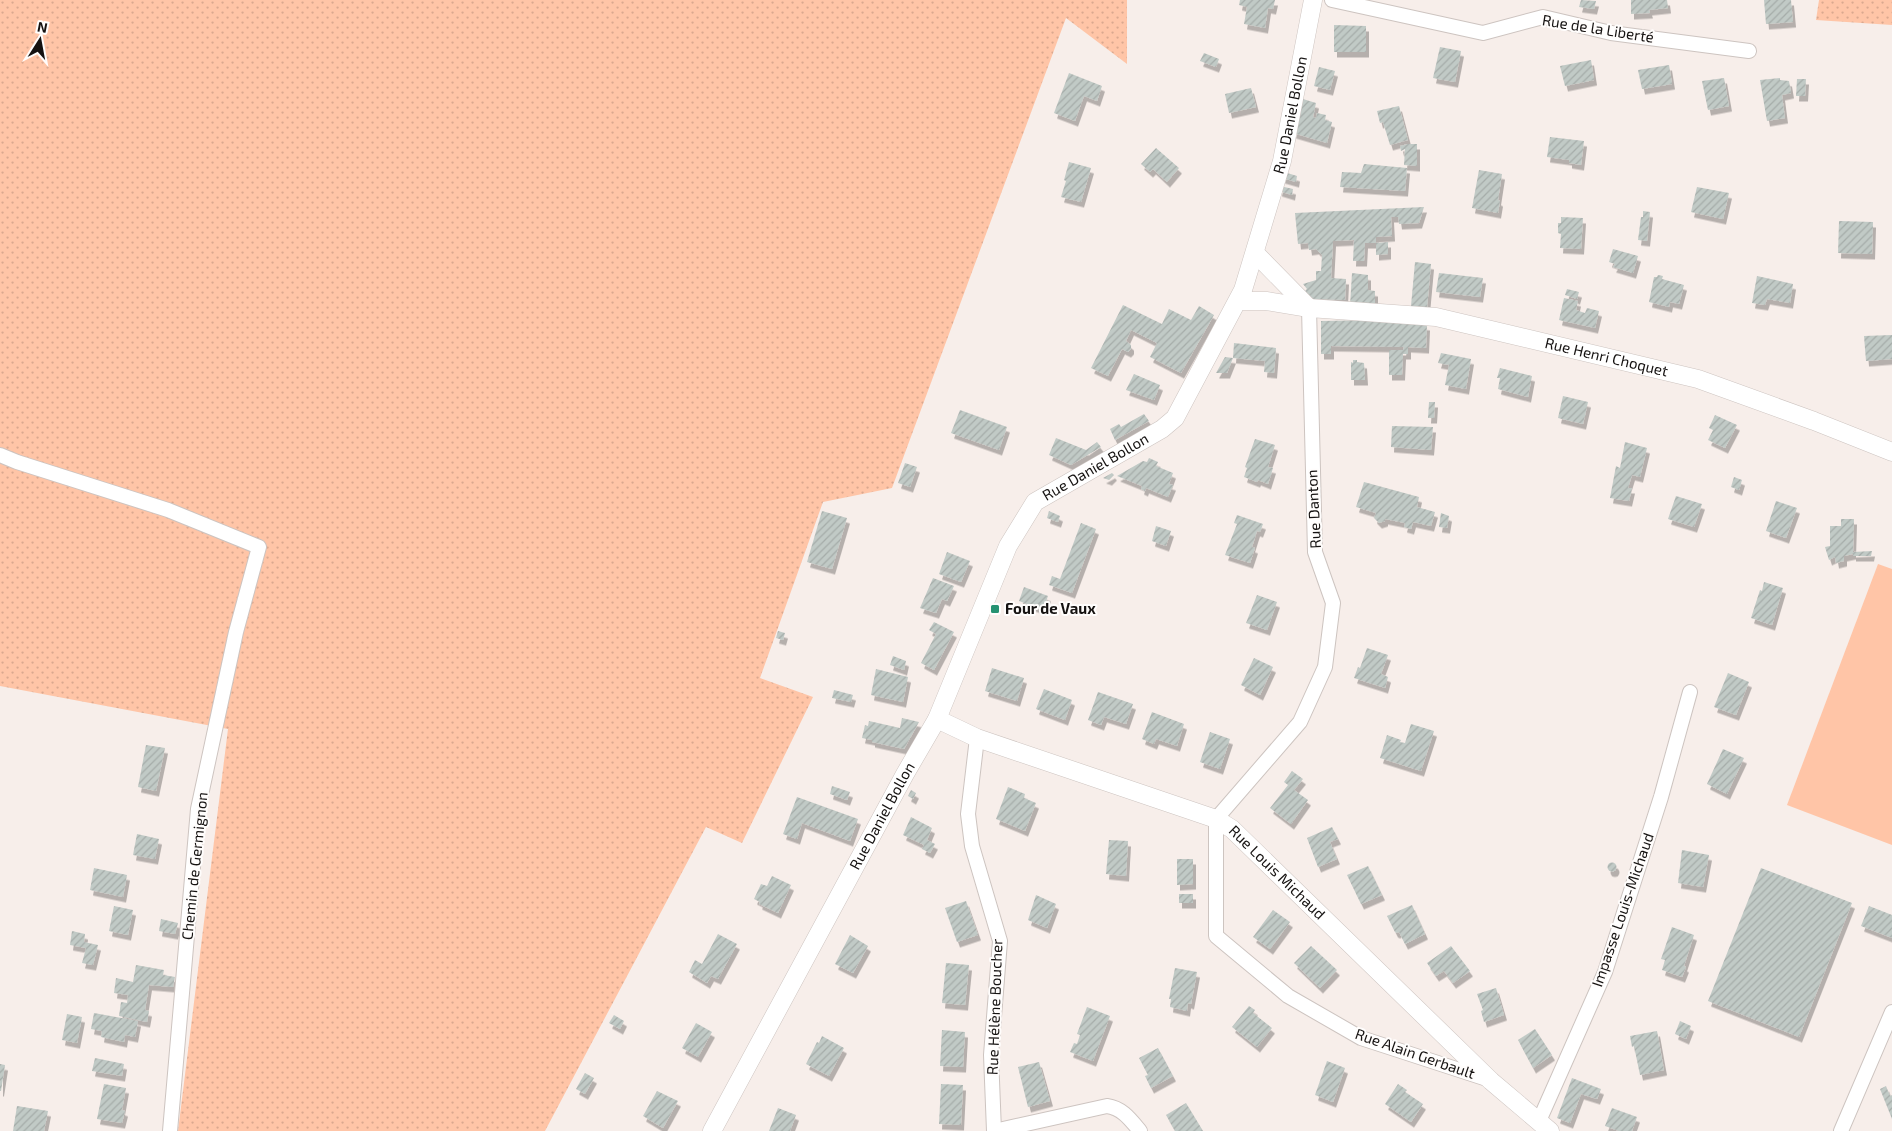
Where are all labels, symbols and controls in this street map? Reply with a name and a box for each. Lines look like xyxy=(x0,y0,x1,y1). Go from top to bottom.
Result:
street label: Rue de la Liberté xyxy=(1541,10,1655,46)
north arrow xyxy=(15,15,65,65)
text: N xyxy=(36,17,49,36)
street label: Rue Daniel Bollon xyxy=(1269,55,1310,176)
street label: Rue Henri Choquet xyxy=(1543,333,1670,380)
street label: Rue Daniel Bollon xyxy=(1039,429,1151,504)
street label: Rue Danton xyxy=(1302,469,1324,549)
place label: Four de Vaux xyxy=(1005,599,1096,617)
marker: Four de Vaux xyxy=(989,603,1001,615)
street label: Rue Daniel Bollon xyxy=(845,759,918,872)
street label: Chemin de Germignon xyxy=(177,791,211,941)
street label: Rue Louis Michaud xyxy=(1226,821,1329,923)
street label: Impasse Louis-Michaud xyxy=(1587,830,1657,989)
street label: Rue Hélène Boucher xyxy=(983,938,1005,1075)
street label: Rue Alain Gerbault xyxy=(1353,1024,1478,1082)

